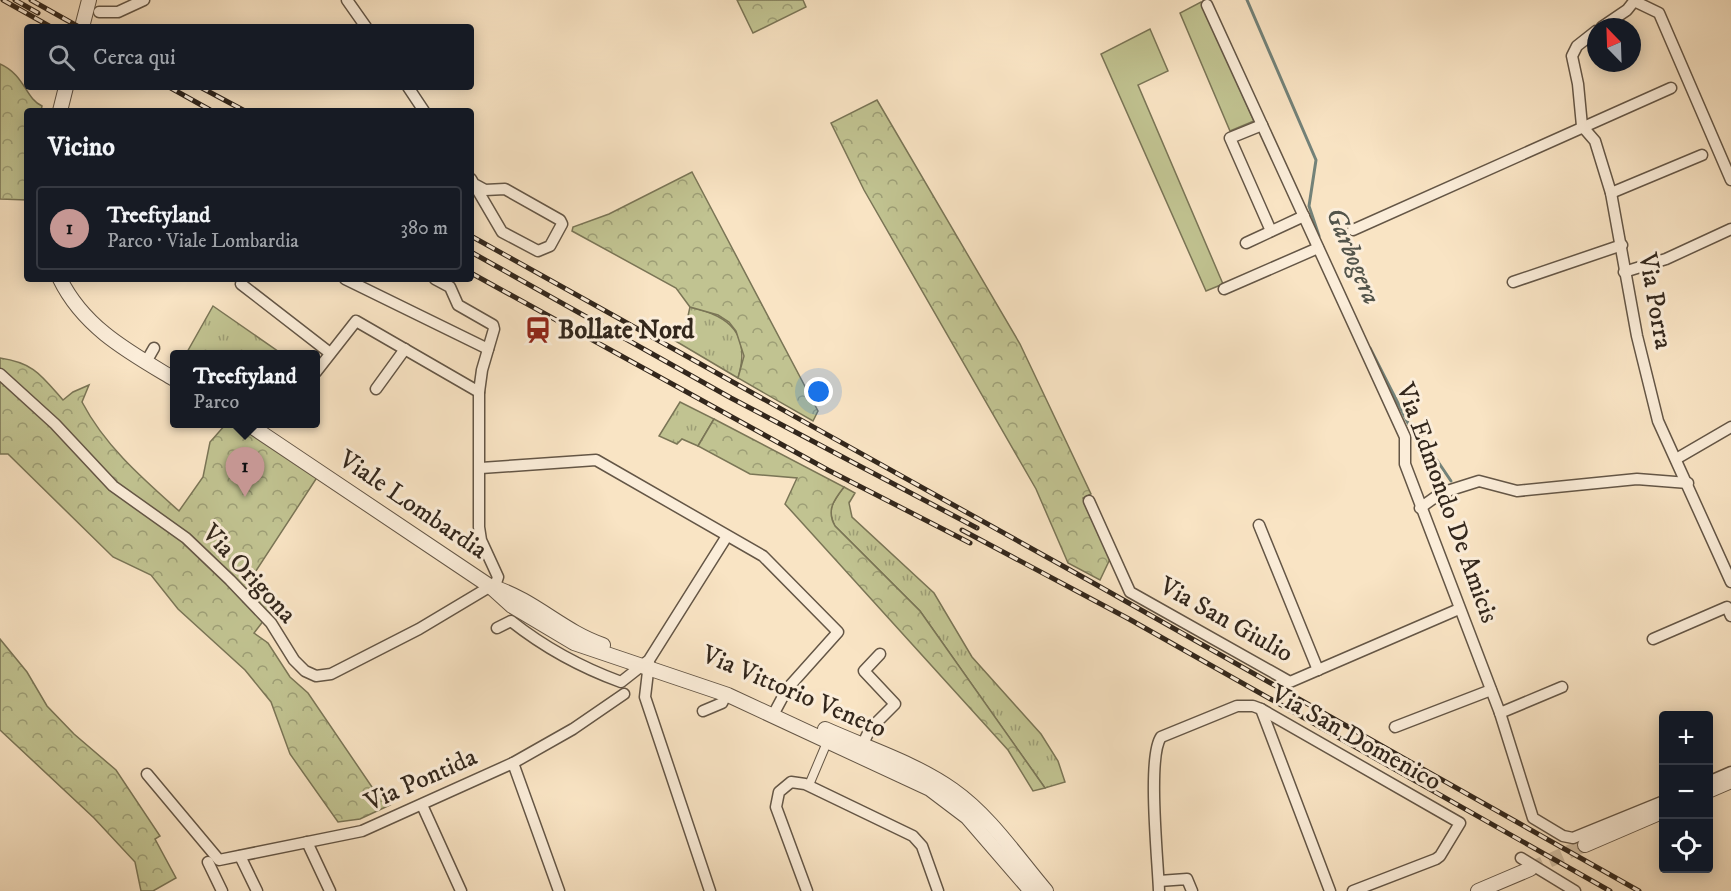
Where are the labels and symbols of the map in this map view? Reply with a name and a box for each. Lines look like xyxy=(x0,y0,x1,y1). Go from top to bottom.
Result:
north arrow xyxy=(1587,18,1641,72)
water label: Garbogera xyxy=(1317,202,1389,310)
street label: Via Porra xyxy=(1630,249,1680,352)
place label: Bollate Nord xyxy=(558,314,695,347)
station icon: Bollate Nord xyxy=(523,315,553,345)
your location xyxy=(804,377,833,406)
street label: Via Edmondo De Amicis xyxy=(1388,378,1506,627)
street label: Viale Lombardia xyxy=(331,443,494,567)
pin: 1 xyxy=(226,448,264,497)
street label: Via Origona xyxy=(194,517,303,631)
street label: Via San Giulio xyxy=(1152,569,1299,670)
street label: Via Vittorio Veneto xyxy=(696,638,891,746)
street label: Via San Domenico xyxy=(1264,677,1447,798)
street label: Via Pontida xyxy=(359,741,482,820)

